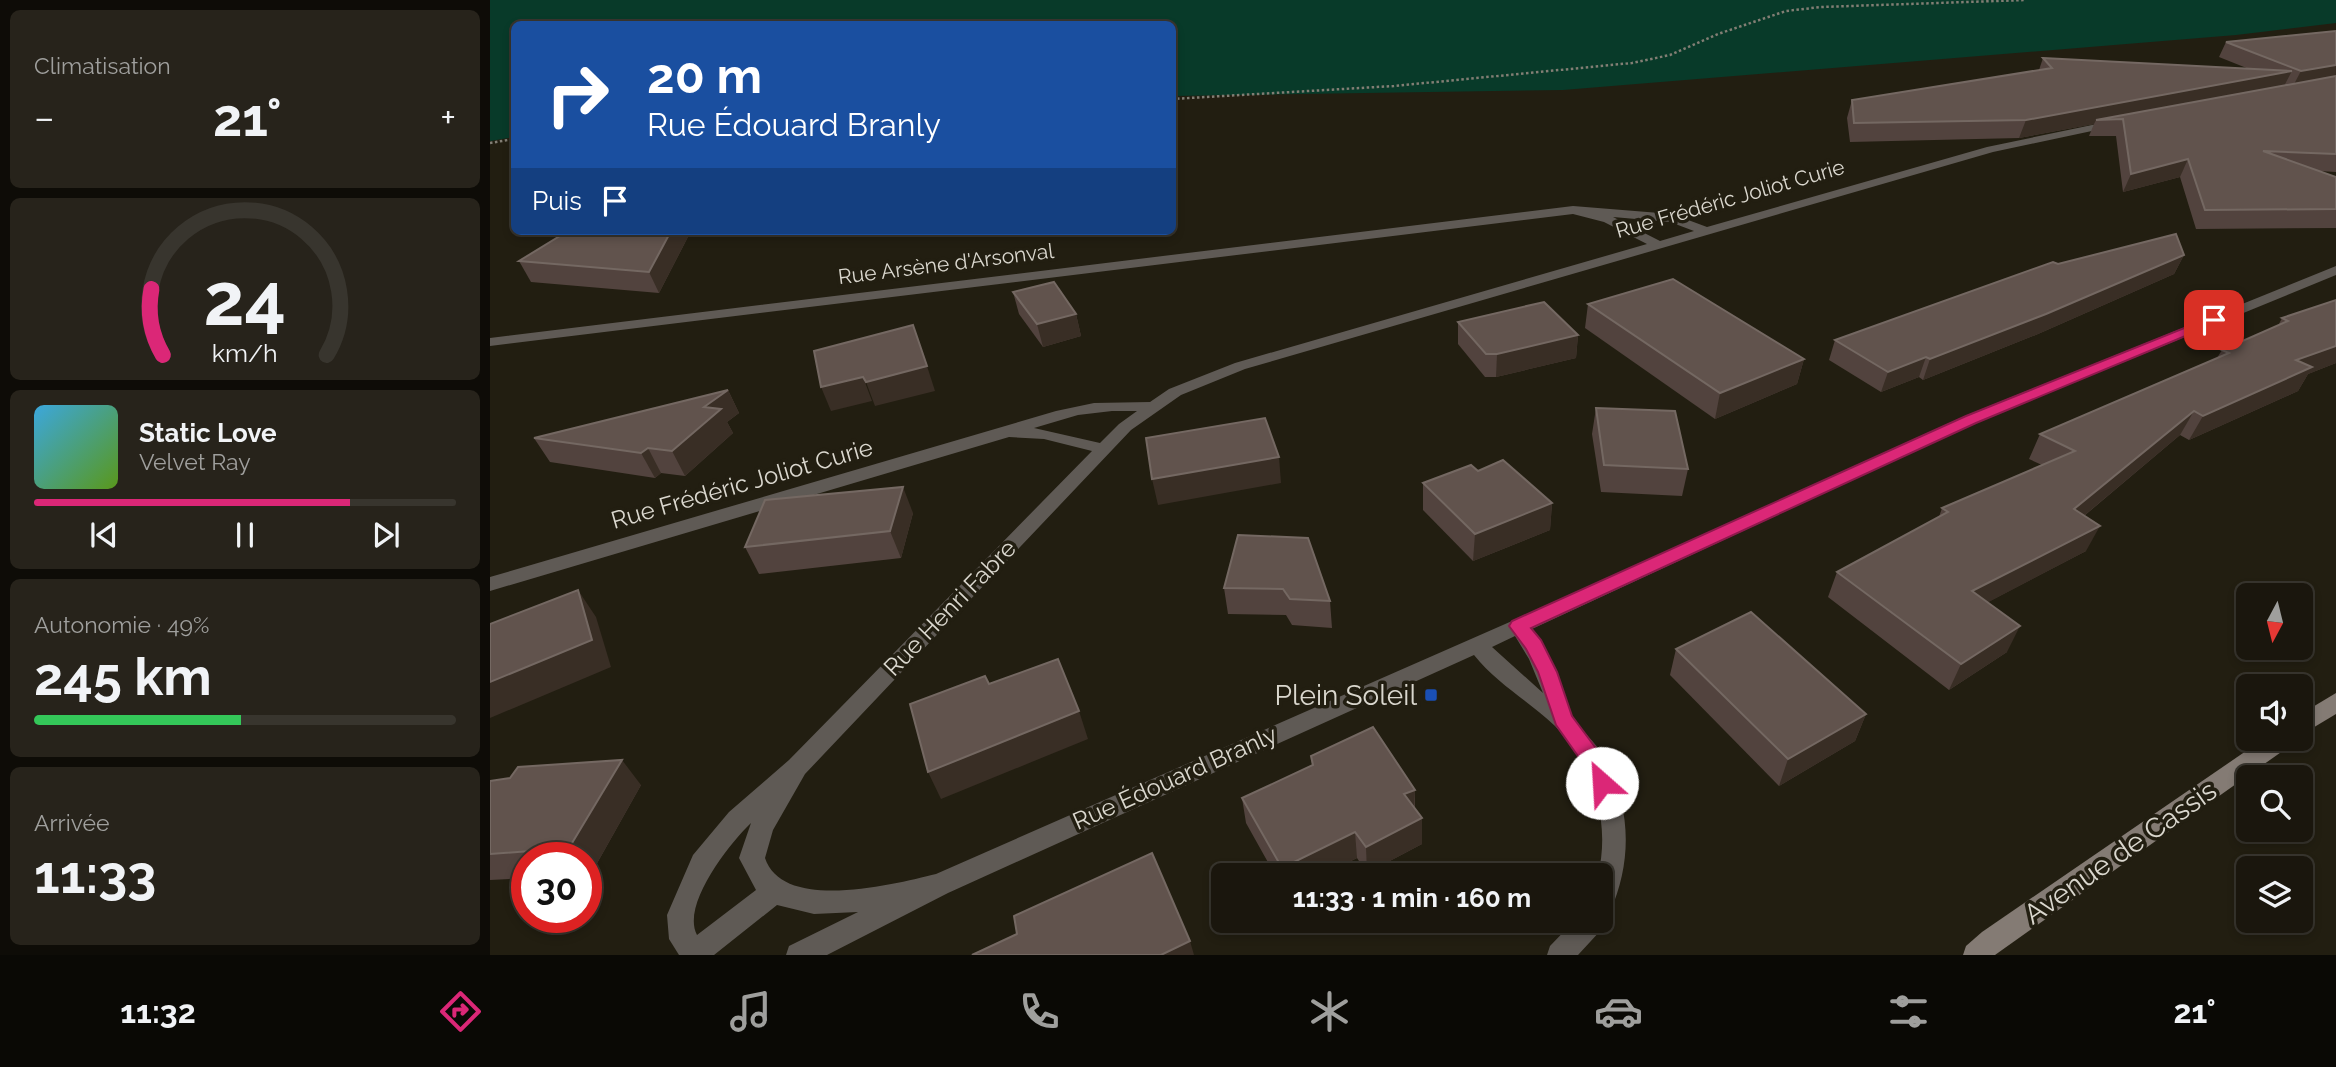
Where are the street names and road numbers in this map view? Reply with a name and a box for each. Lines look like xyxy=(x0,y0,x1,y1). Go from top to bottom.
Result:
street label: Rue Frédéric Joliot Curie xyxy=(1613,154,1847,243)
street label: Rue Arsène d'Arsonval xyxy=(837,238,1056,289)
street label: Rue Frédéric Joliot Curie xyxy=(608,432,876,535)
street label: Rue Henri Fabre xyxy=(877,534,1022,682)
street label: Rue Édouard Branly xyxy=(1068,719,1281,836)
street label: Avenue de Cassis xyxy=(2018,774,2223,931)

